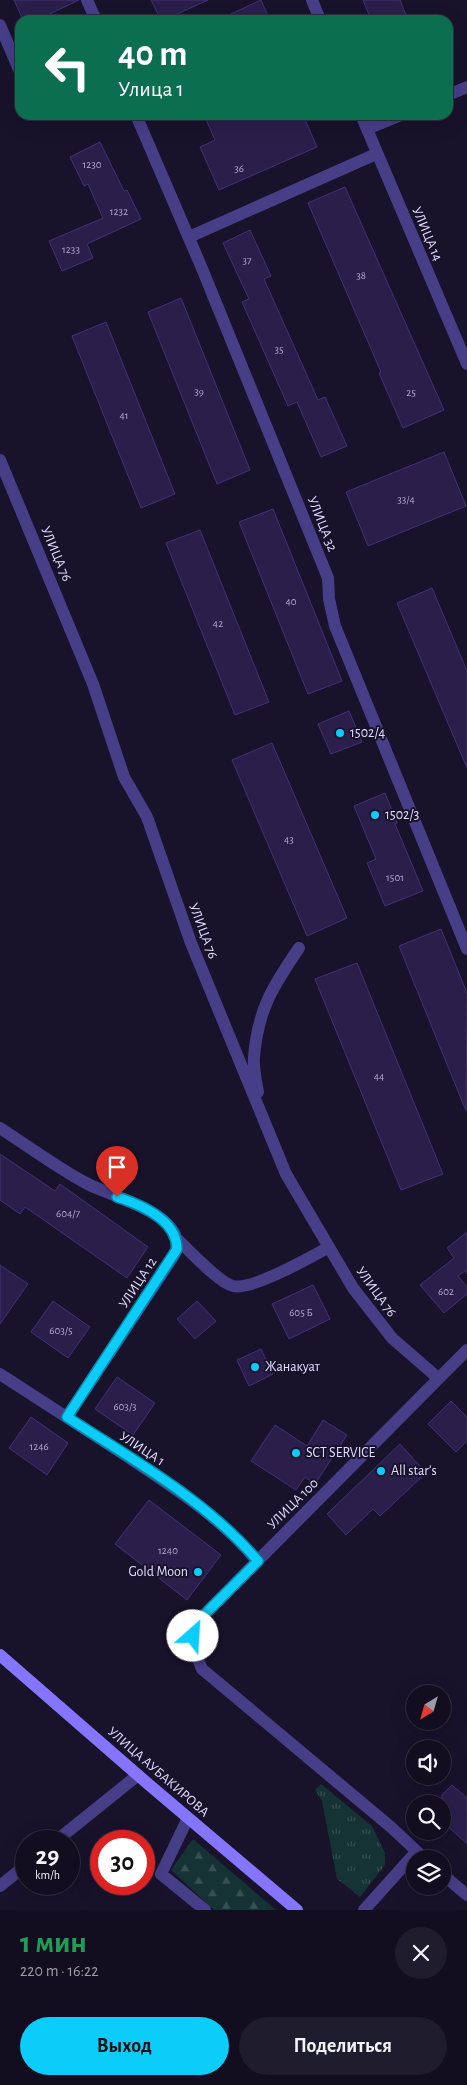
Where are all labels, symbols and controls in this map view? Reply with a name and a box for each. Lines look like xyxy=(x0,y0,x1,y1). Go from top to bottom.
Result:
icon: left xyxy=(35,35,100,100)
text: 40 m xyxy=(118,37,187,72)
text: Улица 1 xyxy=(118,78,184,100)
house number: 1230 xyxy=(82,159,102,170)
house number: 36 xyxy=(234,163,244,174)
street label: УЛИЦА 14 xyxy=(409,205,445,263)
house number: 1232 xyxy=(110,206,128,217)
house number: 1233 xyxy=(62,244,80,255)
house number: 37 xyxy=(242,255,252,266)
house number: 38 xyxy=(356,270,366,281)
house number: 35 xyxy=(274,344,284,355)
house number: 39 xyxy=(194,386,204,397)
house number: 25 xyxy=(406,387,416,398)
house number: 41 xyxy=(119,410,129,421)
street label: УЛИЦА 32 xyxy=(305,494,339,554)
house number: 33/4 xyxy=(397,494,415,505)
street label: УЛИЦА 76 xyxy=(38,524,74,584)
house number: 40 xyxy=(285,596,297,607)
house number: 42 xyxy=(213,618,223,629)
place label: 1502/4 xyxy=(350,726,385,740)
marker: 1502/4 xyxy=(334,727,346,739)
place label: 1502/3 xyxy=(385,808,419,822)
marker: 1502/3 xyxy=(369,809,381,821)
house number: 43 xyxy=(284,834,294,845)
house number: 1501 xyxy=(386,872,404,883)
street label: УЛИЦА 76 xyxy=(186,901,220,961)
house number: 44 xyxy=(374,1071,384,1082)
pin xyxy=(96,1146,138,1197)
icon: arrive xyxy=(103,1153,131,1181)
house number: 604/7 xyxy=(56,1208,80,1219)
street label: УЛИЦА 12 xyxy=(117,1255,159,1311)
street label: УЛИЦА 76 xyxy=(353,1264,399,1320)
house number: 602 xyxy=(438,1286,454,1297)
house number: 605 Б xyxy=(289,1307,313,1318)
house number: 603/5 xyxy=(49,1325,73,1336)
place label: Жанакуат xyxy=(265,1360,321,1374)
marker: Жанакуат xyxy=(249,1361,261,1373)
house number: 603/3 xyxy=(113,1401,137,1412)
street label: УЛИЦА 1 xyxy=(117,1429,167,1469)
house number: 1246 xyxy=(29,1441,49,1452)
place label: SCT SERVICE xyxy=(306,1446,376,1460)
marker: SCT SERVICE xyxy=(290,1447,302,1459)
place label: All star’s xyxy=(391,1464,437,1478)
marker: All star’s xyxy=(375,1465,387,1477)
street label: УЛИЦА 100 xyxy=(265,1476,321,1532)
house number: 1240 xyxy=(158,1545,178,1556)
place label: Gold Moon xyxy=(128,1565,188,1579)
marker: Gold Moon xyxy=(192,1566,204,1578)
position arrow xyxy=(166,1609,218,1661)
north arrow xyxy=(406,1685,451,1730)
map controls xyxy=(406,1685,451,1895)
street label: УЛИЦА АУБАКИРОВА xyxy=(105,1724,211,1820)
button: sound xyxy=(406,1740,451,1785)
button: search xyxy=(406,1795,451,1840)
speed limit sign: 30 xyxy=(90,1830,155,1895)
text: 29 xyxy=(36,1844,59,1869)
button: layers xyxy=(406,1850,451,1895)
text: km/h xyxy=(35,1869,60,1881)
button: close xyxy=(395,1927,447,1979)
text: 1 мин xyxy=(20,1928,87,1958)
text: 220 m · 16:22 xyxy=(20,1963,99,1979)
button: Выход xyxy=(20,2017,229,2075)
button: Поделиться xyxy=(239,2017,447,2075)

